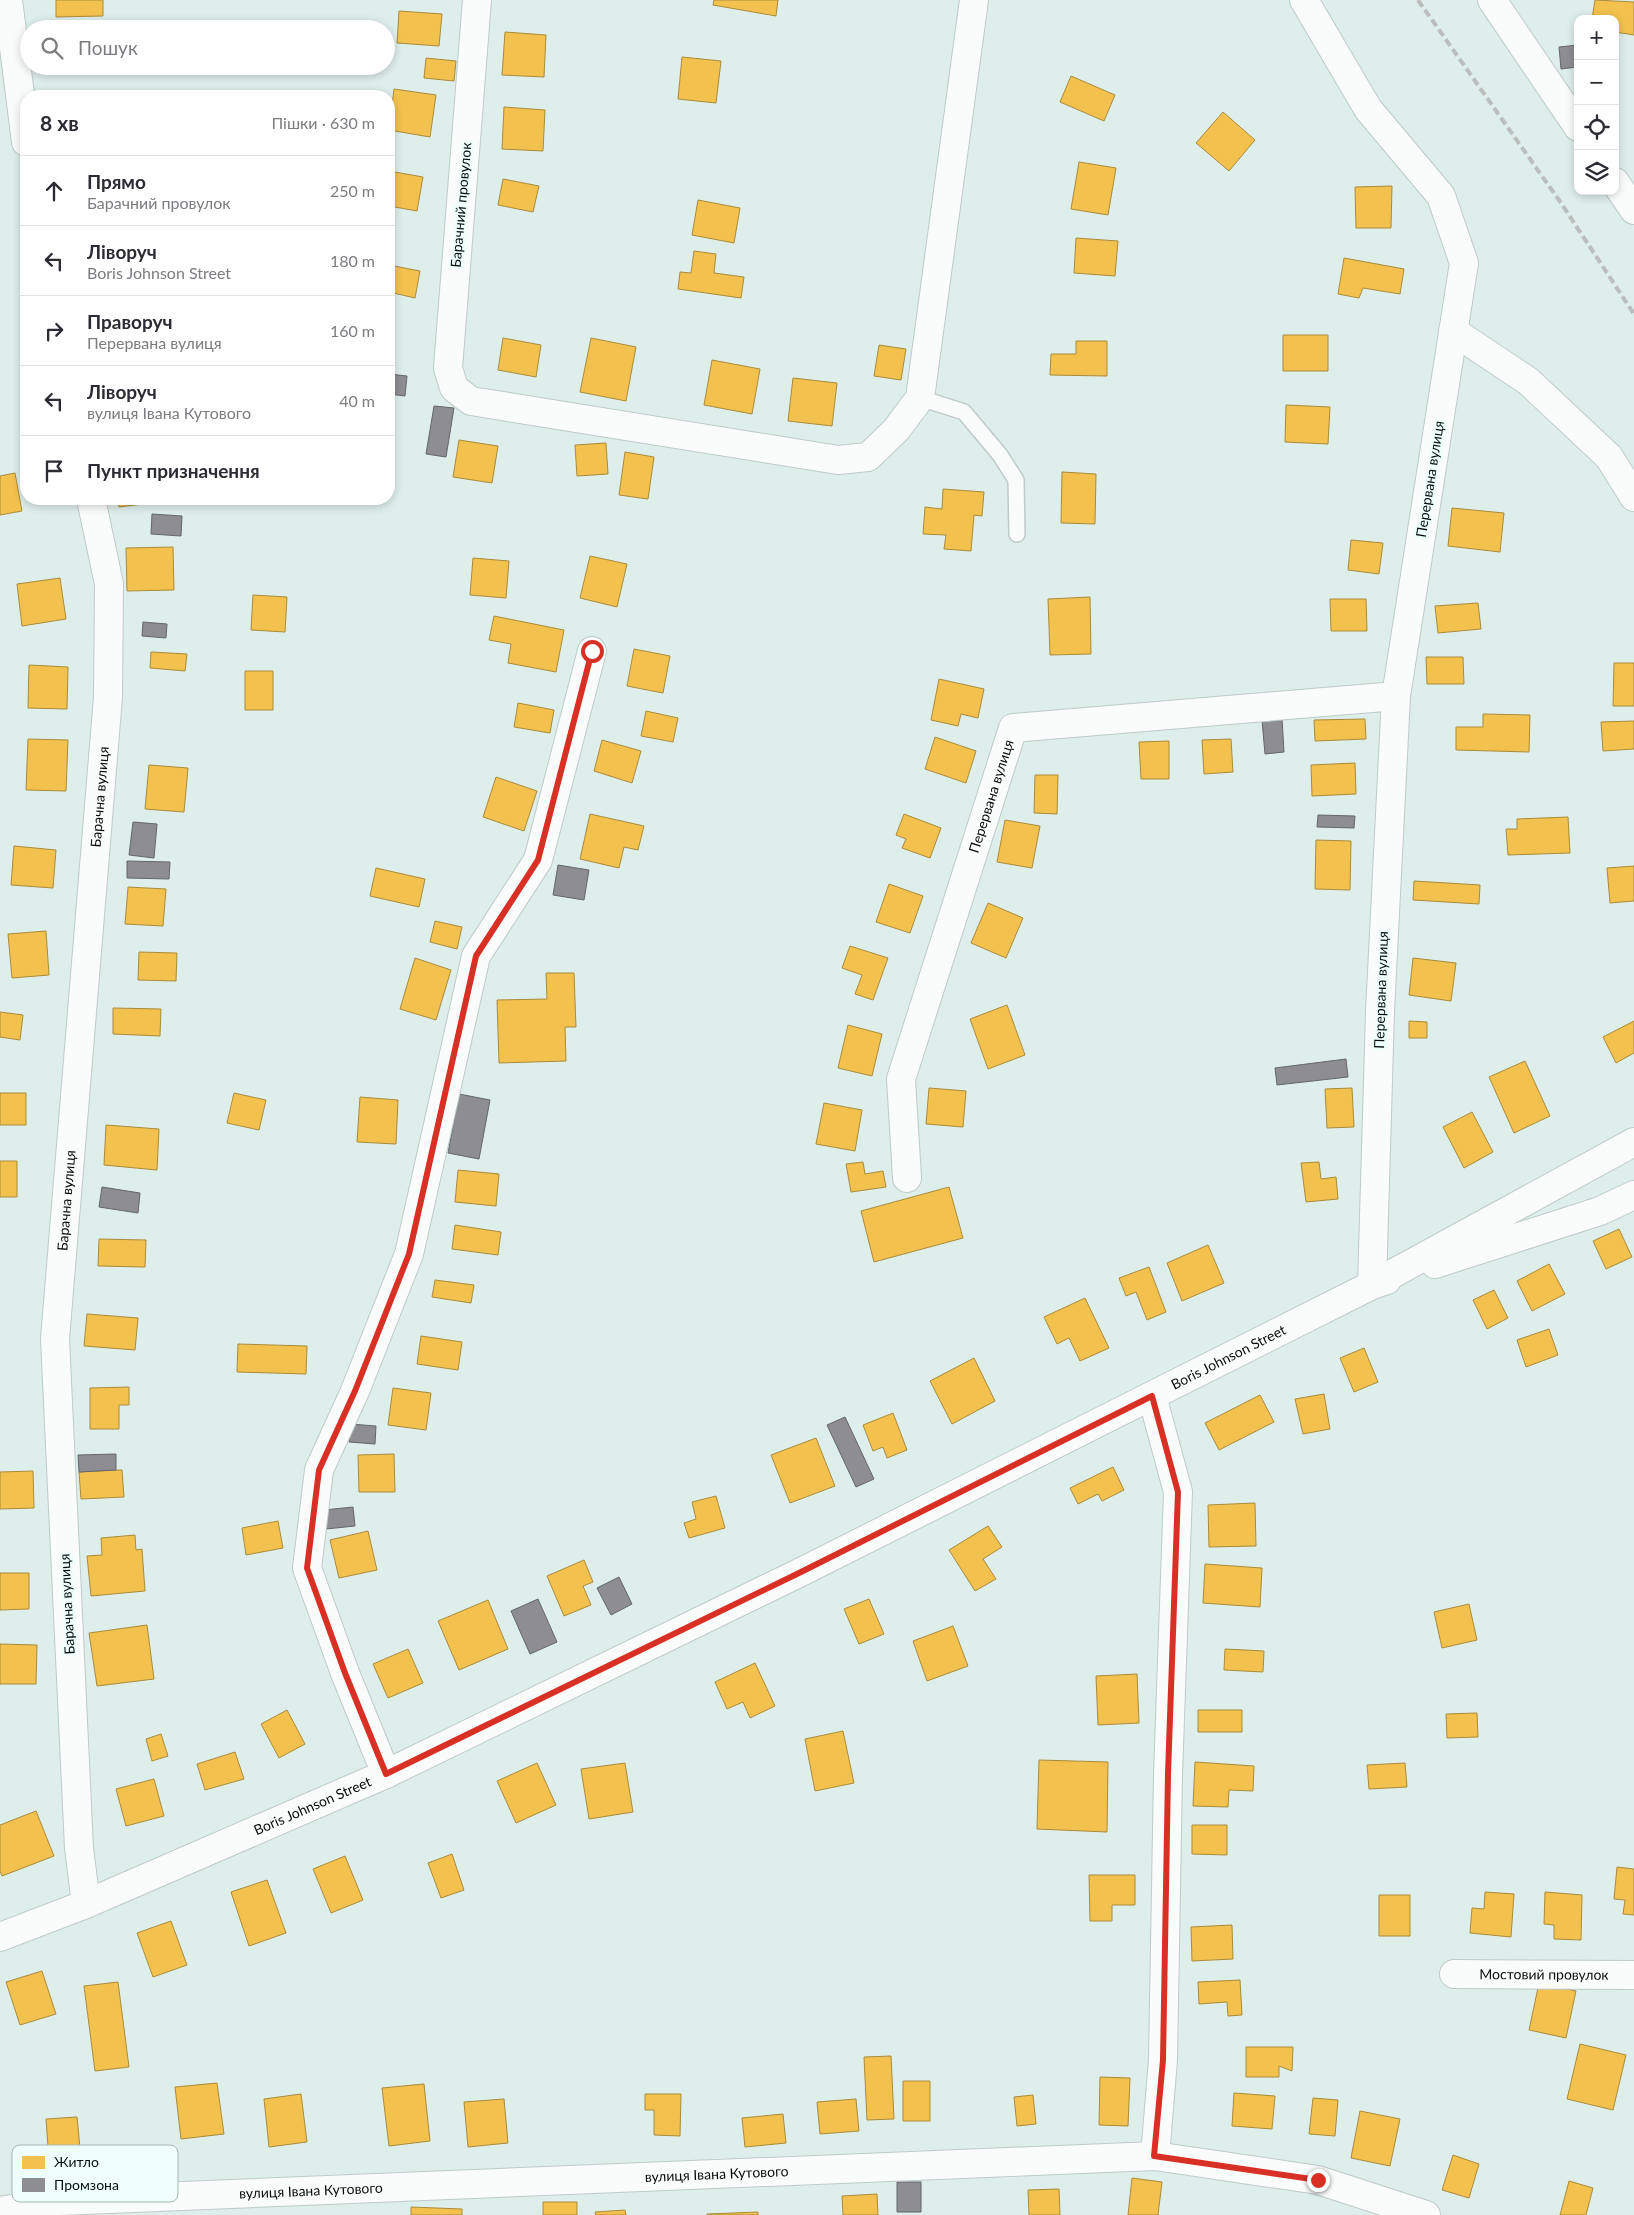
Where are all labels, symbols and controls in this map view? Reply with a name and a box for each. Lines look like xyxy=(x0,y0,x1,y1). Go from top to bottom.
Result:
map controls xyxy=(1574,15,1619,195)
button: + xyxy=(1574,15,1619,60)
search box xyxy=(20,20,395,75)
icon: search xyxy=(38,34,66,62)
text: Пошук xyxy=(78,36,138,59)
button: − xyxy=(1574,60,1619,105)
button: locate xyxy=(1574,105,1619,150)
text: 8 хв xyxy=(40,110,79,135)
text: Пішки · 630 m xyxy=(271,113,375,132)
street label: Барачний провулок xyxy=(447,141,475,268)
button: layers xyxy=(1574,150,1619,195)
text: Прямо xyxy=(87,170,146,193)
icon: ahead xyxy=(40,177,68,205)
text: 250 m xyxy=(330,181,375,200)
text: Барачний провулок xyxy=(87,193,231,212)
text: Ліворуч xyxy=(87,240,157,263)
icon: left xyxy=(40,247,68,275)
text: 180 m xyxy=(330,251,375,270)
text: Boris Johnson Street xyxy=(87,263,231,282)
text: Праворуч xyxy=(87,310,172,333)
icon: right xyxy=(40,317,68,345)
text: 160 m xyxy=(330,321,375,340)
text: Перервана вулиця xyxy=(87,333,222,352)
text: Ліворуч xyxy=(87,380,157,403)
icon: left xyxy=(40,387,68,415)
text: 40 m xyxy=(339,391,375,410)
text: вулиця Івана Кутового xyxy=(87,403,251,422)
street label: Перервана вулиця xyxy=(1412,419,1447,538)
icon: arrive xyxy=(40,457,68,485)
text: Пункт призначення xyxy=(87,459,260,482)
route start xyxy=(581,640,604,663)
street label: Перервана вулиця xyxy=(965,737,1017,855)
street label: Барачна вулиця xyxy=(87,746,112,848)
street label: Перервана вулиця xyxy=(1370,931,1391,1049)
street label: Барачна вулиця xyxy=(53,1149,79,1251)
street label: Boris Johnson Street xyxy=(1168,1321,1288,1393)
street label: Барачна вулиця xyxy=(55,1553,78,1655)
street label: Boris Johnson Street xyxy=(251,1772,374,1838)
street label: Мостовий провулок xyxy=(1479,1965,1609,1983)
legend xyxy=(12,2145,178,2202)
text: Житло xyxy=(54,2153,99,2170)
street label: вулиця Івана Кутового xyxy=(644,2162,789,2185)
route end xyxy=(1307,2169,1330,2192)
text: Промзона xyxy=(54,2176,119,2193)
street label: вулиця Івана Кутового xyxy=(239,2179,383,2202)

